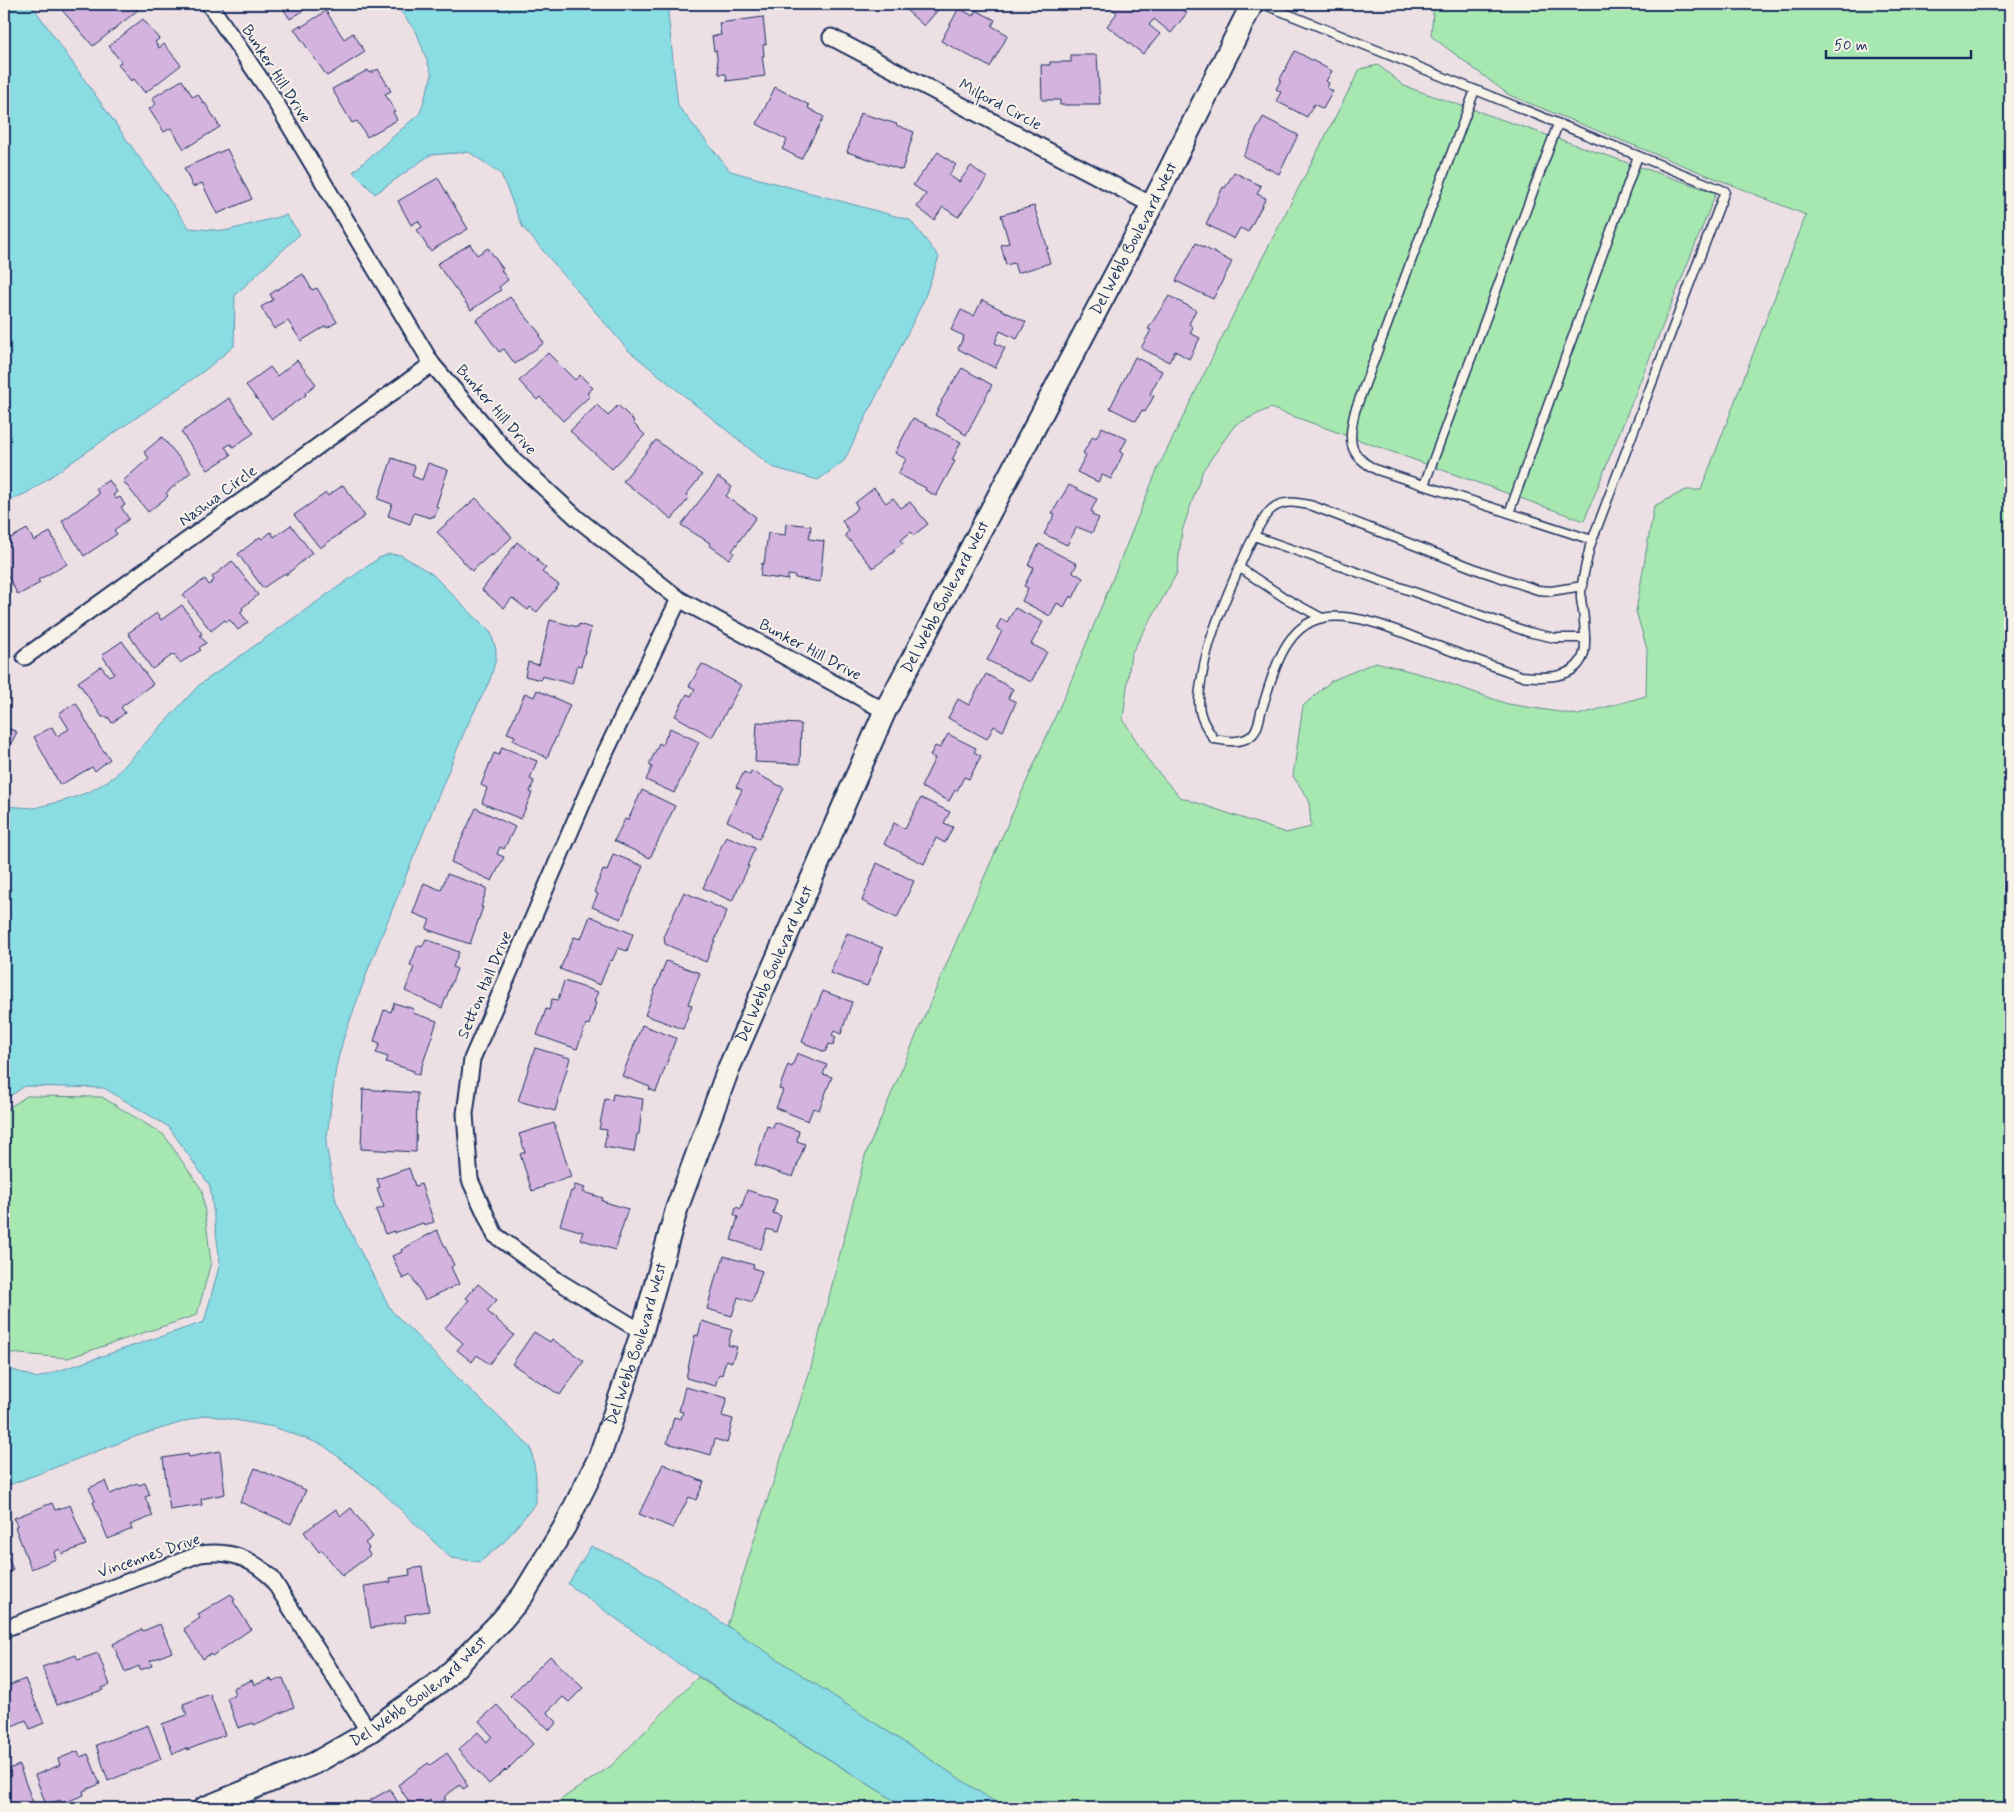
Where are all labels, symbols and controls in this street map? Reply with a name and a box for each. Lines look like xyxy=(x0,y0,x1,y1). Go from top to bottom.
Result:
street label: Bunker Hill Drive xyxy=(236,21,316,127)
scale bar xyxy=(1826,28,1972,60)
text: 50 m xyxy=(1834,36,1868,56)
street label: Milford Circle xyxy=(954,74,1045,137)
street label: Del Webb Boulevard West xyxy=(1085,159,1182,319)
street label: Bunker Hill Drive xyxy=(451,360,541,460)
street label: Nashua Circle xyxy=(175,460,261,531)
street label: Del Webb Boulevard West xyxy=(896,517,994,677)
street label: Bunker Hill Drive xyxy=(755,614,865,686)
street label: Del Webb Boulevard West xyxy=(731,882,818,1046)
street label: Setton Hall Drive xyxy=(453,928,517,1042)
street label: Del Webb Boulevard West xyxy=(600,1260,672,1428)
street label: Vincennes Drive xyxy=(95,1529,203,1583)
street label: Del Webb Boulevard West xyxy=(346,1631,491,1751)

